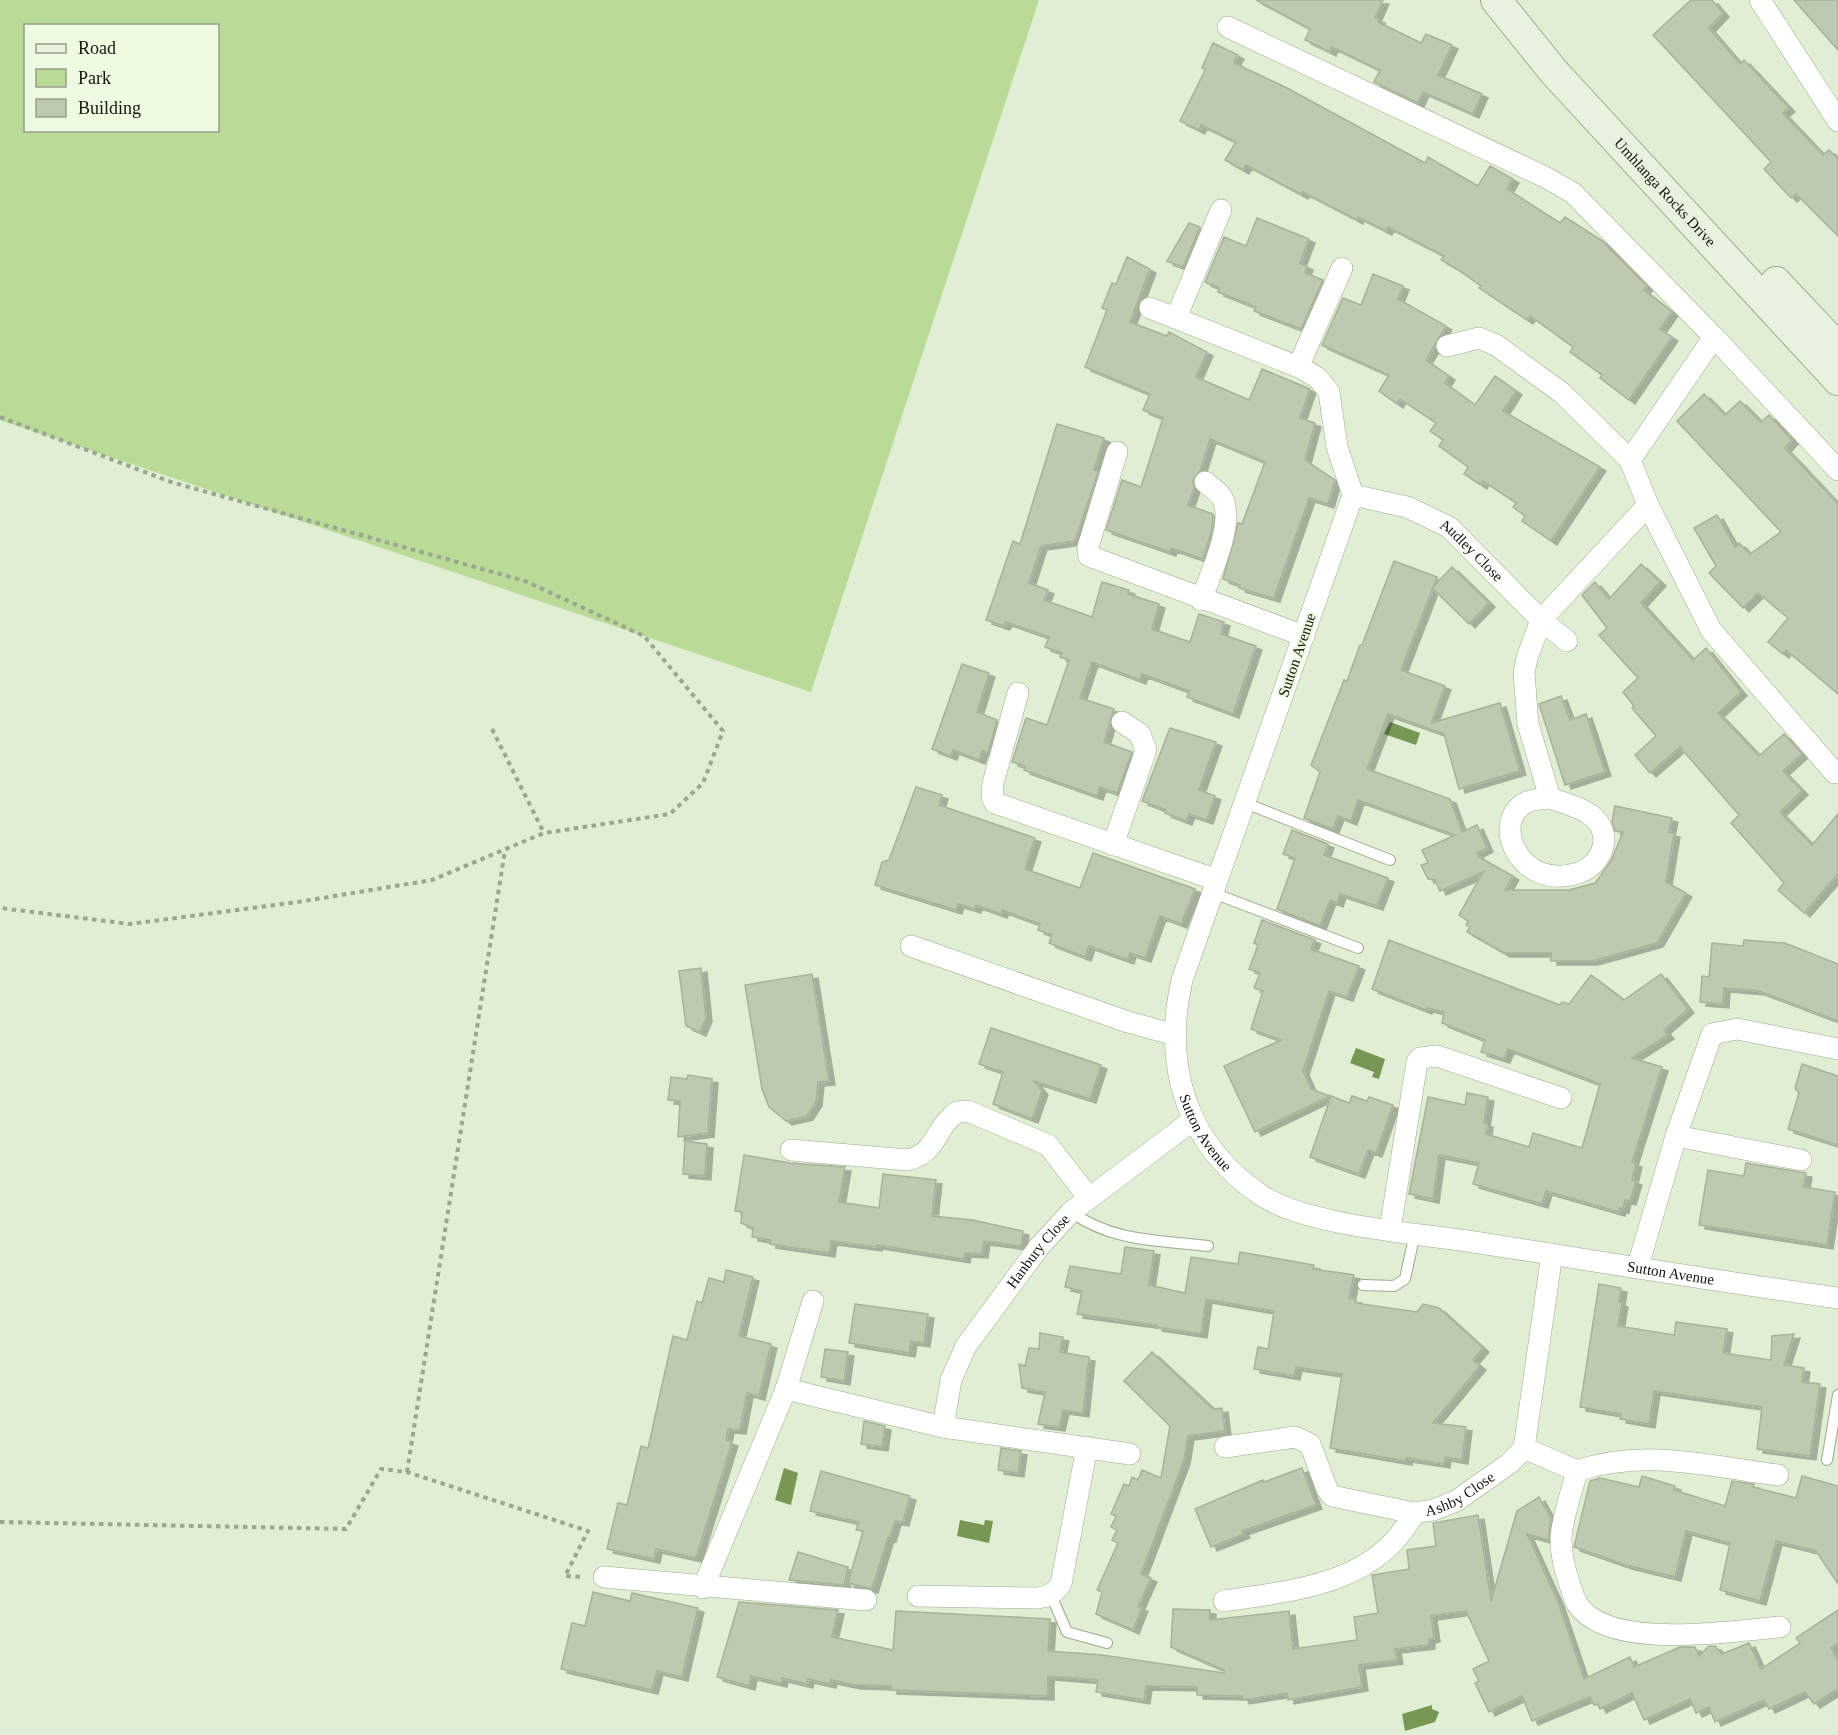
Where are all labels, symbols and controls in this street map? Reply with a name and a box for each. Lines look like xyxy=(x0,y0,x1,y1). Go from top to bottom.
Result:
legend xyxy=(24,24,219,132)
text: Road xyxy=(78,38,116,58)
text: Park xyxy=(78,68,111,88)
text: Building xyxy=(78,98,141,118)
street label: Umhlanga Rocks Drive xyxy=(1611,135,1719,250)
street label: Audley Close xyxy=(1438,516,1506,585)
street label: Sutton Avenue xyxy=(1275,611,1319,699)
street label: Sutton Avenue xyxy=(1176,1092,1235,1175)
street label: Hanbury Close xyxy=(1003,1211,1073,1291)
street label: Sutton Avenue xyxy=(1626,1258,1716,1288)
street label: Ashby Close xyxy=(1424,1468,1498,1519)

